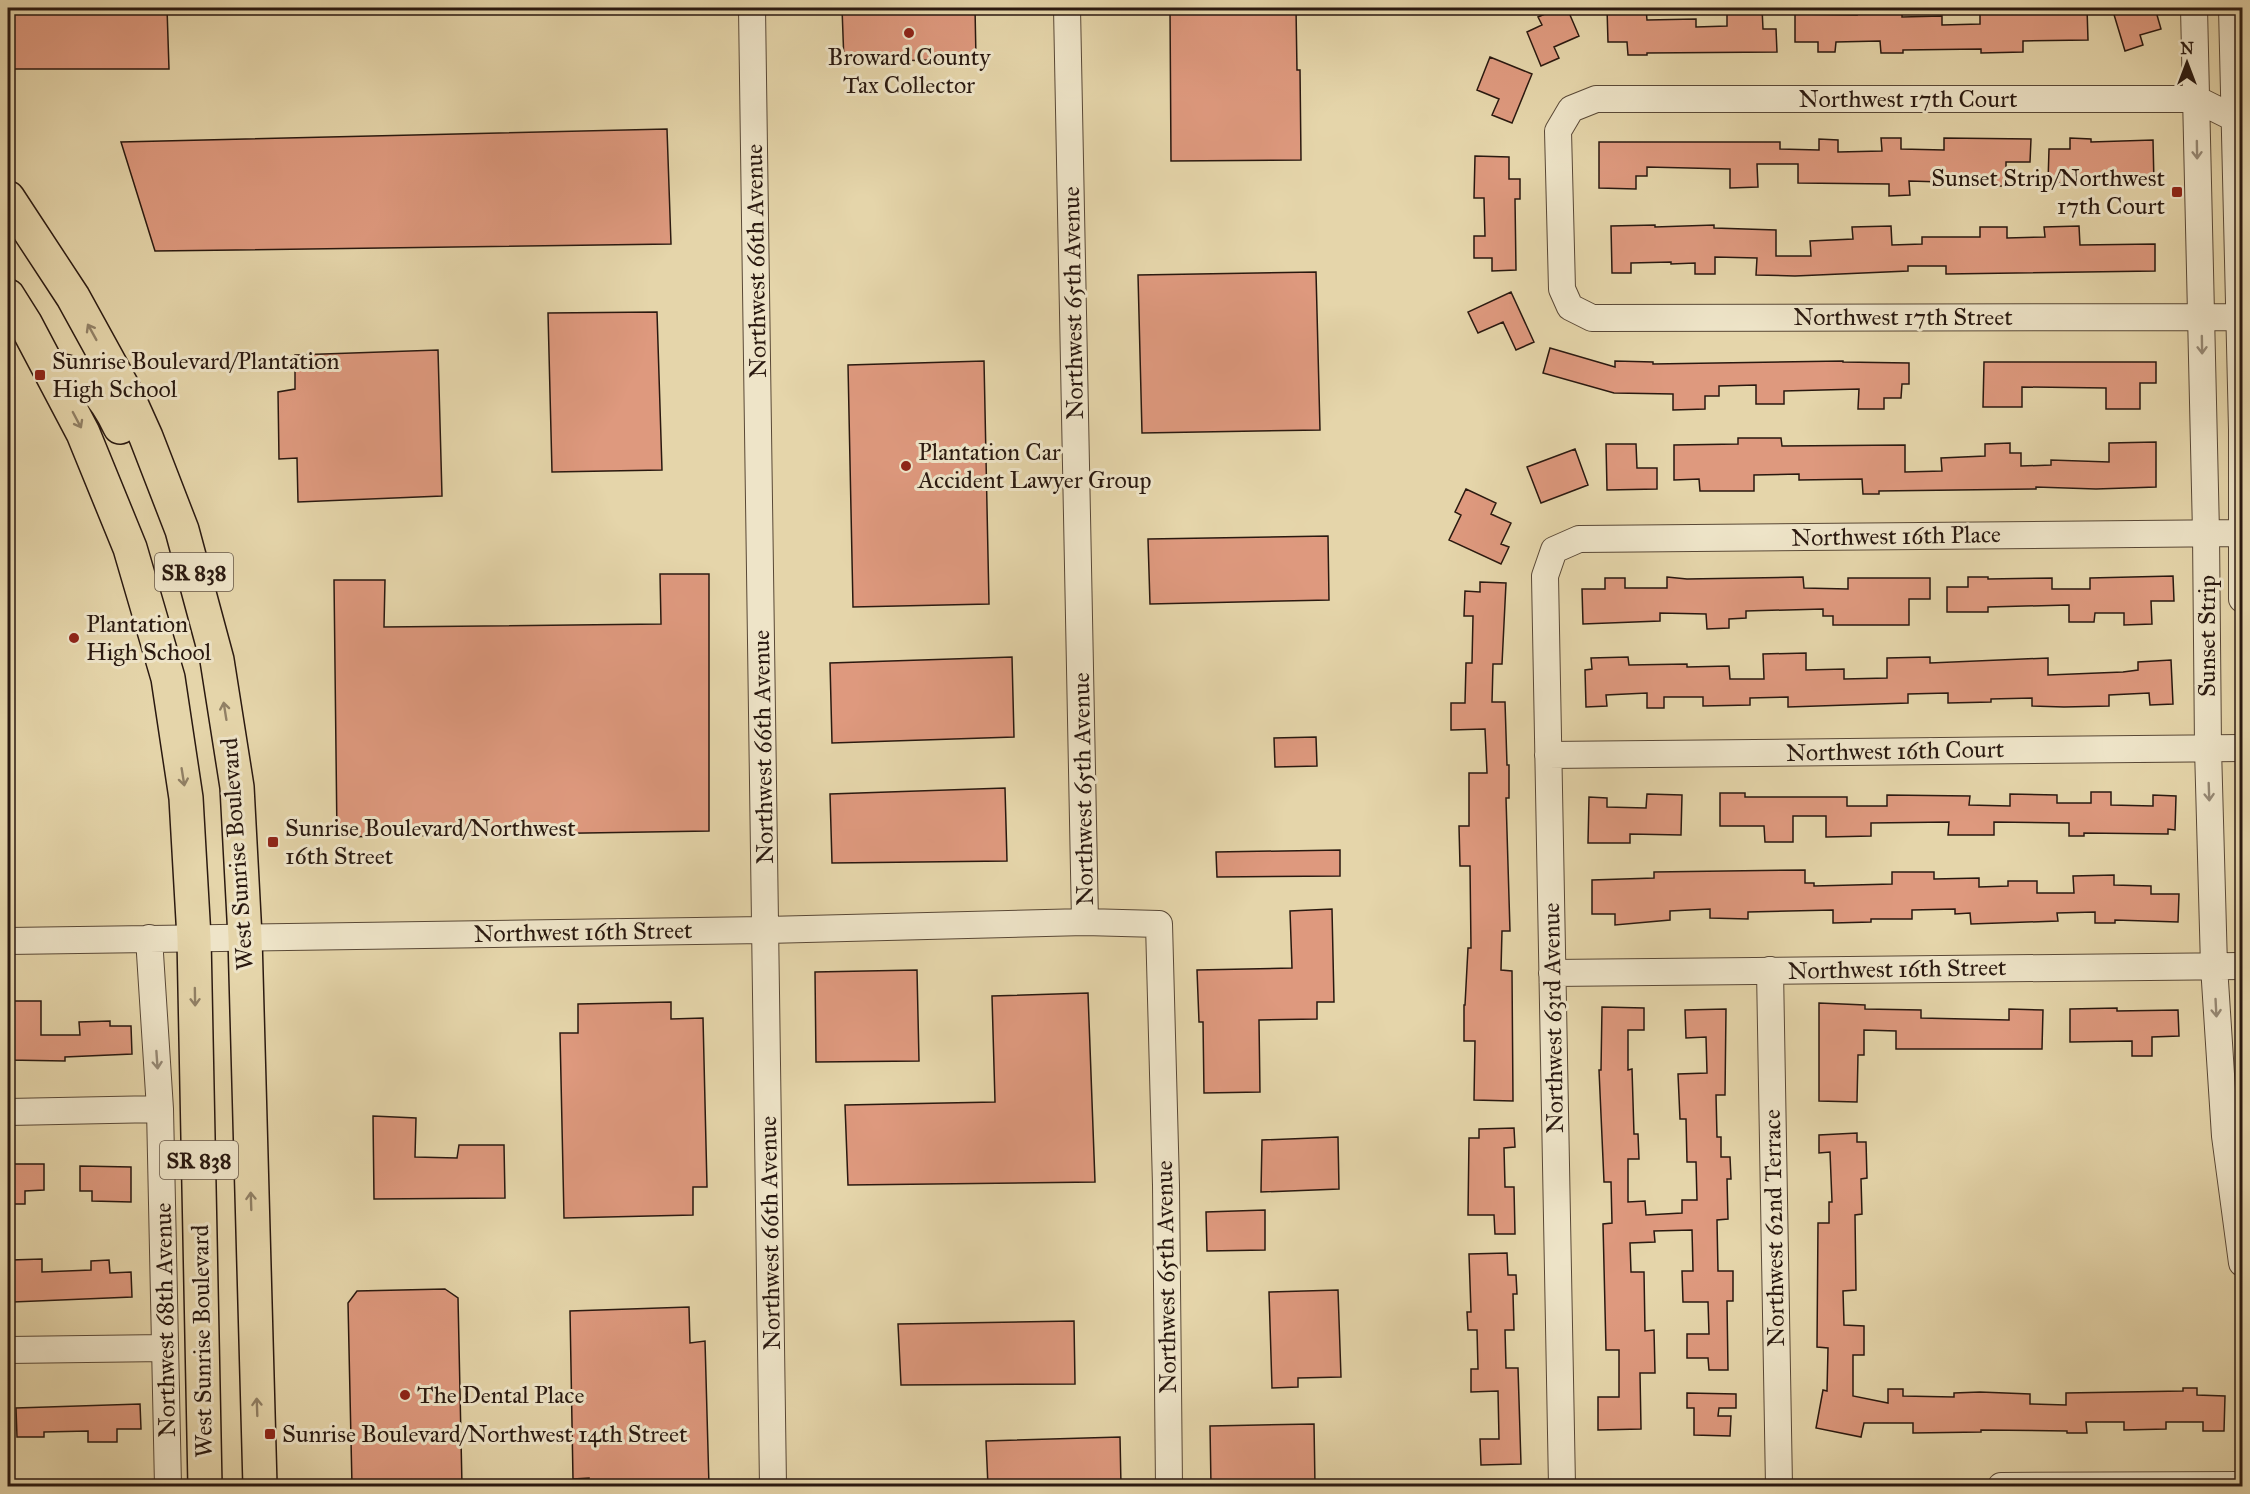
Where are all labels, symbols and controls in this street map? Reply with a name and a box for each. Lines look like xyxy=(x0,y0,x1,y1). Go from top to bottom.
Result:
marker: Broward County Tax Collector xyxy=(902,26,916,40)
north arrow xyxy=(2157,33,2217,93)
text: N xyxy=(2180,39,2194,58)
place label: Broward County Tax Collector xyxy=(828,42,991,100)
street label: Northwest 17th Court xyxy=(1799,84,2018,114)
one-way arrow xyxy=(2191,139,2203,159)
street label: Northwest 66th Avenue xyxy=(739,144,773,378)
place label: Sunset Strip/Northwest 17th Court xyxy=(1931,163,2166,221)
marker: Sunset Strip/Northwest 17th Court xyxy=(2170,185,2184,199)
street label: Northwest 65th Avenue xyxy=(1056,186,1090,420)
street label: Northwest 17th Street xyxy=(1793,302,2013,332)
one-way arrow xyxy=(86,324,98,341)
one-way arrow xyxy=(2196,334,2207,354)
place label: Sunrise Boulevard/Plantation High School xyxy=(52,346,339,404)
marker: Sunrise Boulevard/Plantation High School xyxy=(33,368,47,382)
one-way arrow xyxy=(72,411,83,429)
place label: Plantation Car Accident Lawyer Group xyxy=(917,437,1151,495)
marker: Plantation Car Accident Lawyer Group xyxy=(899,459,913,473)
street label: Northwest 16th Place xyxy=(1791,519,2001,553)
road number: SR 838 xyxy=(155,553,233,591)
street label: Sunset Strip xyxy=(2192,575,2222,697)
place label: Plantation High School xyxy=(86,609,212,667)
street label: Northwest 66th Avenue xyxy=(746,630,780,864)
marker: Plantation High School xyxy=(67,631,81,645)
street label: Northwest 65th Avenue xyxy=(1066,672,1100,906)
one-way arrow xyxy=(220,702,231,722)
street label: Northwest 16th Court xyxy=(1786,734,2005,768)
street label: West Sunrise Boulevard xyxy=(214,737,260,971)
one-way arrow xyxy=(178,767,189,787)
one-way arrow xyxy=(2203,781,2214,801)
place label: Sunrise Boulevard/Northwest 16th Street xyxy=(285,813,576,871)
marker: Sunrise Boulevard/Northwest 16th Street xyxy=(266,835,280,849)
street label: Northwest 63rd Avenue xyxy=(1536,902,1570,1134)
street label: Northwest 16th Street xyxy=(473,915,693,949)
street label: Northwest 16th Street xyxy=(1787,952,2007,986)
one-way arrow xyxy=(190,986,201,1006)
one-way arrow xyxy=(2211,997,2222,1017)
one-way arrow xyxy=(152,1049,163,1069)
street label: Northwest 62nd Terrace xyxy=(1757,1109,1791,1347)
street label: Northwest 66th Avenue xyxy=(753,1116,787,1350)
road number: SR 838 xyxy=(160,1141,238,1179)
street label: Northwest 65th Avenue xyxy=(1149,1160,1183,1394)
one-way arrow xyxy=(245,1191,257,1211)
street label: Northwest 68th Avenue xyxy=(148,1202,182,1438)
street label: West Sunrise Boulevard xyxy=(185,1224,219,1458)
place label: The Dental Place xyxy=(417,1380,584,1410)
marker: The Dental Place xyxy=(398,1388,412,1402)
one-way arrow xyxy=(252,1398,263,1418)
place label: Sunrise Boulevard/Northwest 14th Street xyxy=(282,1419,688,1449)
marker: Sunrise Boulevard/Northwest 14th Street xyxy=(263,1427,277,1441)

